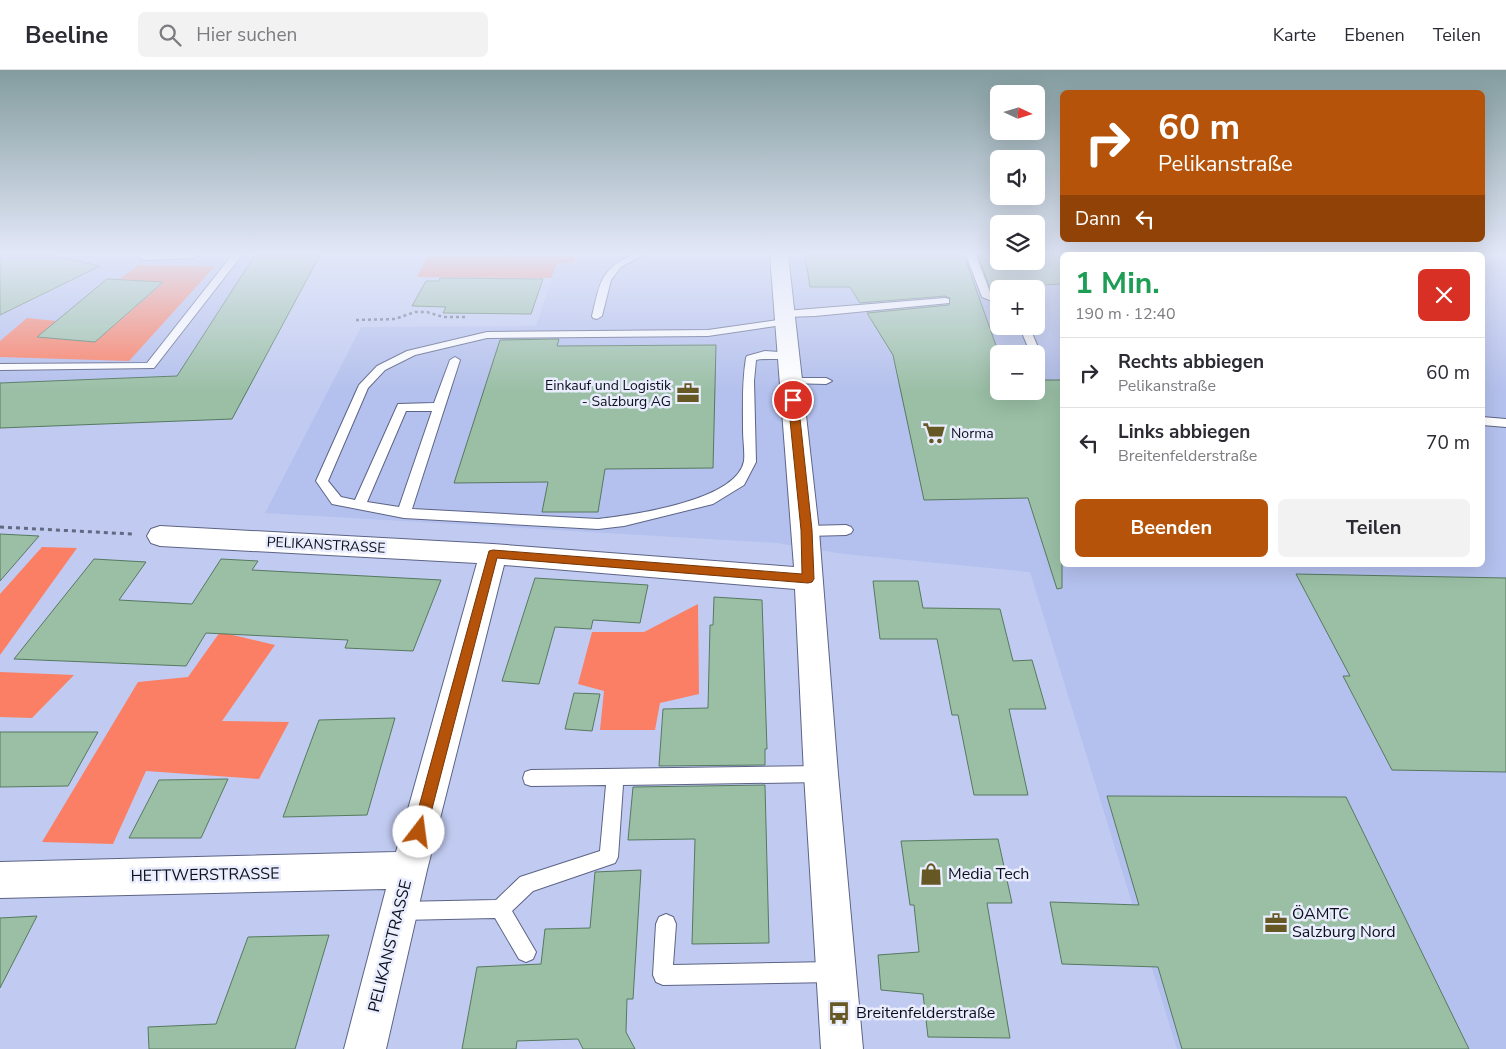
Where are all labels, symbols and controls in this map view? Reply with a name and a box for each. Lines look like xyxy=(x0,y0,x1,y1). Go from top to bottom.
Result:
search box xyxy=(138,12,488,57)
text: Beeline xyxy=(25,19,108,51)
icon: search xyxy=(156,21,184,49)
text: Hier suchen xyxy=(196,22,297,48)
text: Karte xyxy=(1273,23,1316,47)
text: Ebenen xyxy=(1344,23,1405,47)
text: Teilen xyxy=(1433,23,1481,47)
north arrow xyxy=(990,85,1045,140)
map controls xyxy=(990,85,1045,400)
text: 60 m xyxy=(1158,104,1240,151)
icon: right xyxy=(1075,110,1140,175)
text: Pelikanstraße xyxy=(1158,149,1293,179)
button: sound xyxy=(990,150,1045,205)
icon: left xyxy=(1131,205,1159,233)
text: Dann xyxy=(1075,206,1121,232)
button: layers xyxy=(990,215,1045,270)
text: 1 Min. xyxy=(1075,263,1160,304)
button: close xyxy=(1418,269,1470,321)
button: + xyxy=(990,280,1045,335)
text: 190 m · 12:40 xyxy=(1075,303,1176,325)
button: − xyxy=(990,345,1045,400)
text: Rechts abbiegen xyxy=(1118,349,1264,375)
icon: right xyxy=(1075,359,1103,387)
text: 60 m xyxy=(1426,360,1470,386)
text: Pelikanstraße xyxy=(1118,375,1216,397)
place label: Einkauf und Logistik - Salzburg AG xyxy=(545,376,672,411)
pin xyxy=(772,379,814,421)
office icon: Einkauf und Logistik - Salzburg AG xyxy=(675,380,701,406)
icon: arrive xyxy=(779,386,807,414)
text: Links abbiegen xyxy=(1118,419,1250,445)
supermarket icon: Norma xyxy=(921,420,947,446)
place label: Norma xyxy=(951,424,994,443)
icon: left xyxy=(1075,429,1103,457)
text: 70 m xyxy=(1426,430,1470,456)
text: Breitenfelderstraße xyxy=(1118,445,1257,467)
button: Beenden xyxy=(1075,499,1268,557)
button: Teilen xyxy=(1278,499,1470,557)
street label: PELIKANSTRASSE xyxy=(266,532,386,558)
position arrow xyxy=(392,805,444,857)
shop icon: Media Tech xyxy=(918,861,944,887)
street label: HETTWERSTRASSE xyxy=(130,863,280,887)
place label: Media Tech xyxy=(948,863,1029,885)
street label: PELIKANSTRASSE xyxy=(363,878,417,1014)
place label: ÖAMTC Salzburg Nord xyxy=(1292,903,1396,943)
office icon: ÖAMTC Salzburg Nord xyxy=(1263,910,1289,936)
bus stop icon: Breitenfelderstraße xyxy=(826,1000,852,1026)
place label: Breitenfelderstraße xyxy=(856,1002,995,1024)

